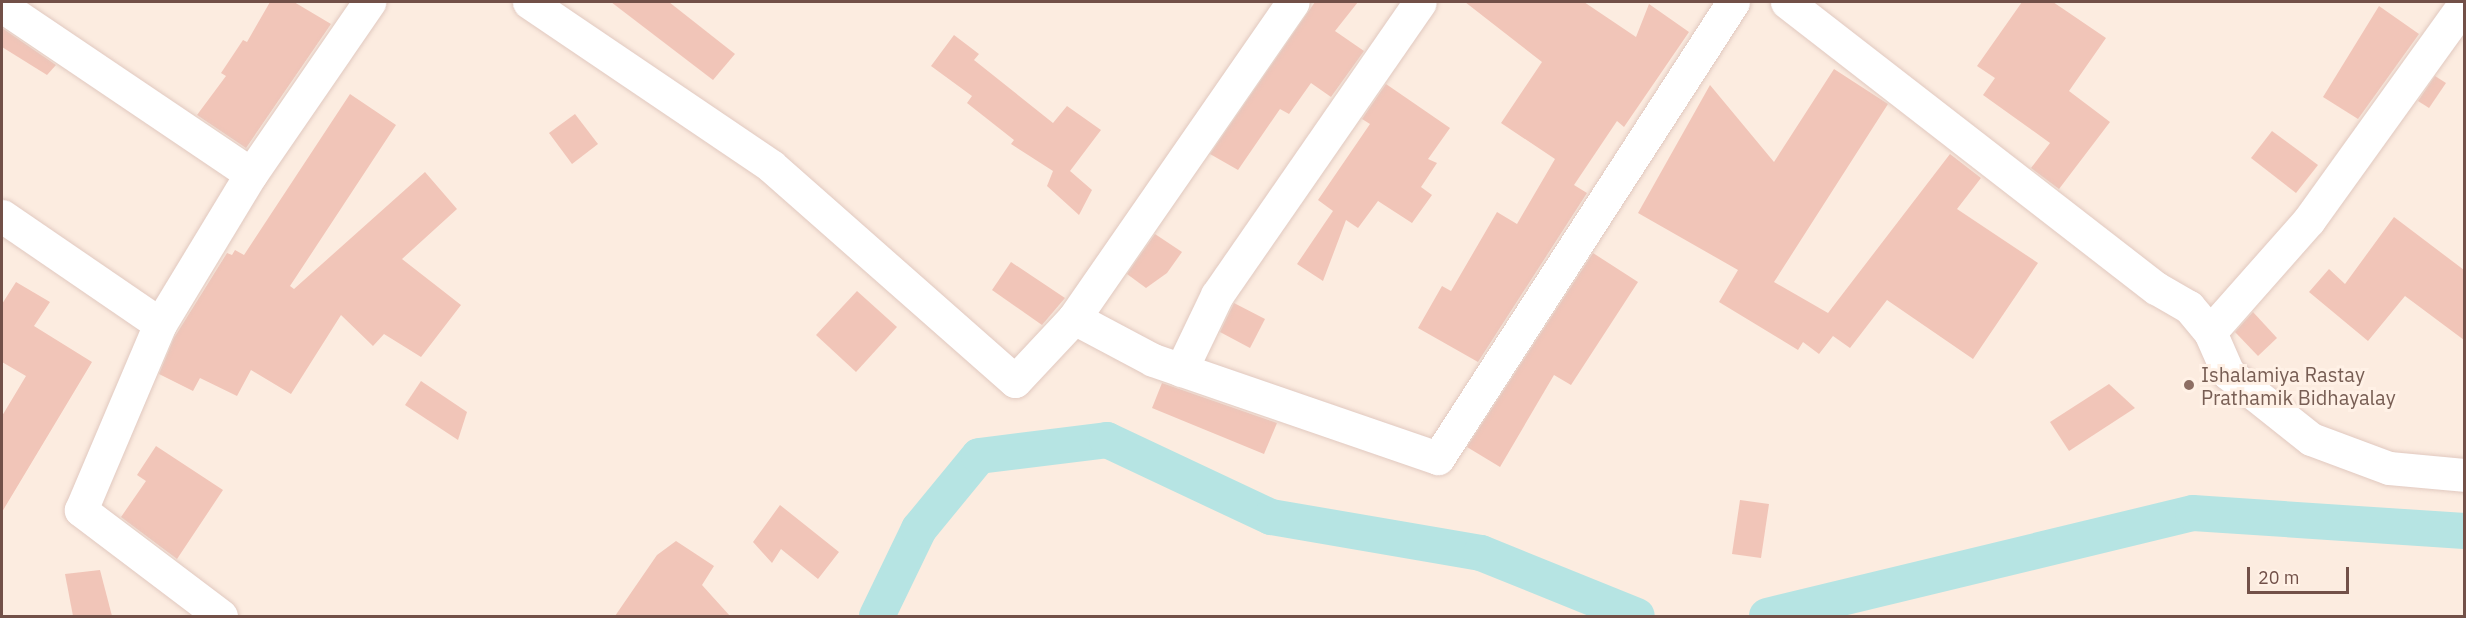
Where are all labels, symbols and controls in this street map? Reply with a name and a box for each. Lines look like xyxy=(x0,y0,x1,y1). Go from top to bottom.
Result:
place label: Ishalamiya Rastay Prathamik Bidhayalay xyxy=(2201,362,2396,409)
marker: Ishalamiya Rastay Prathamik Bidhayalay xyxy=(2182,378,2196,392)
scale bar xyxy=(2250,555,2352,593)
text: 20 m xyxy=(2258,566,2300,589)

